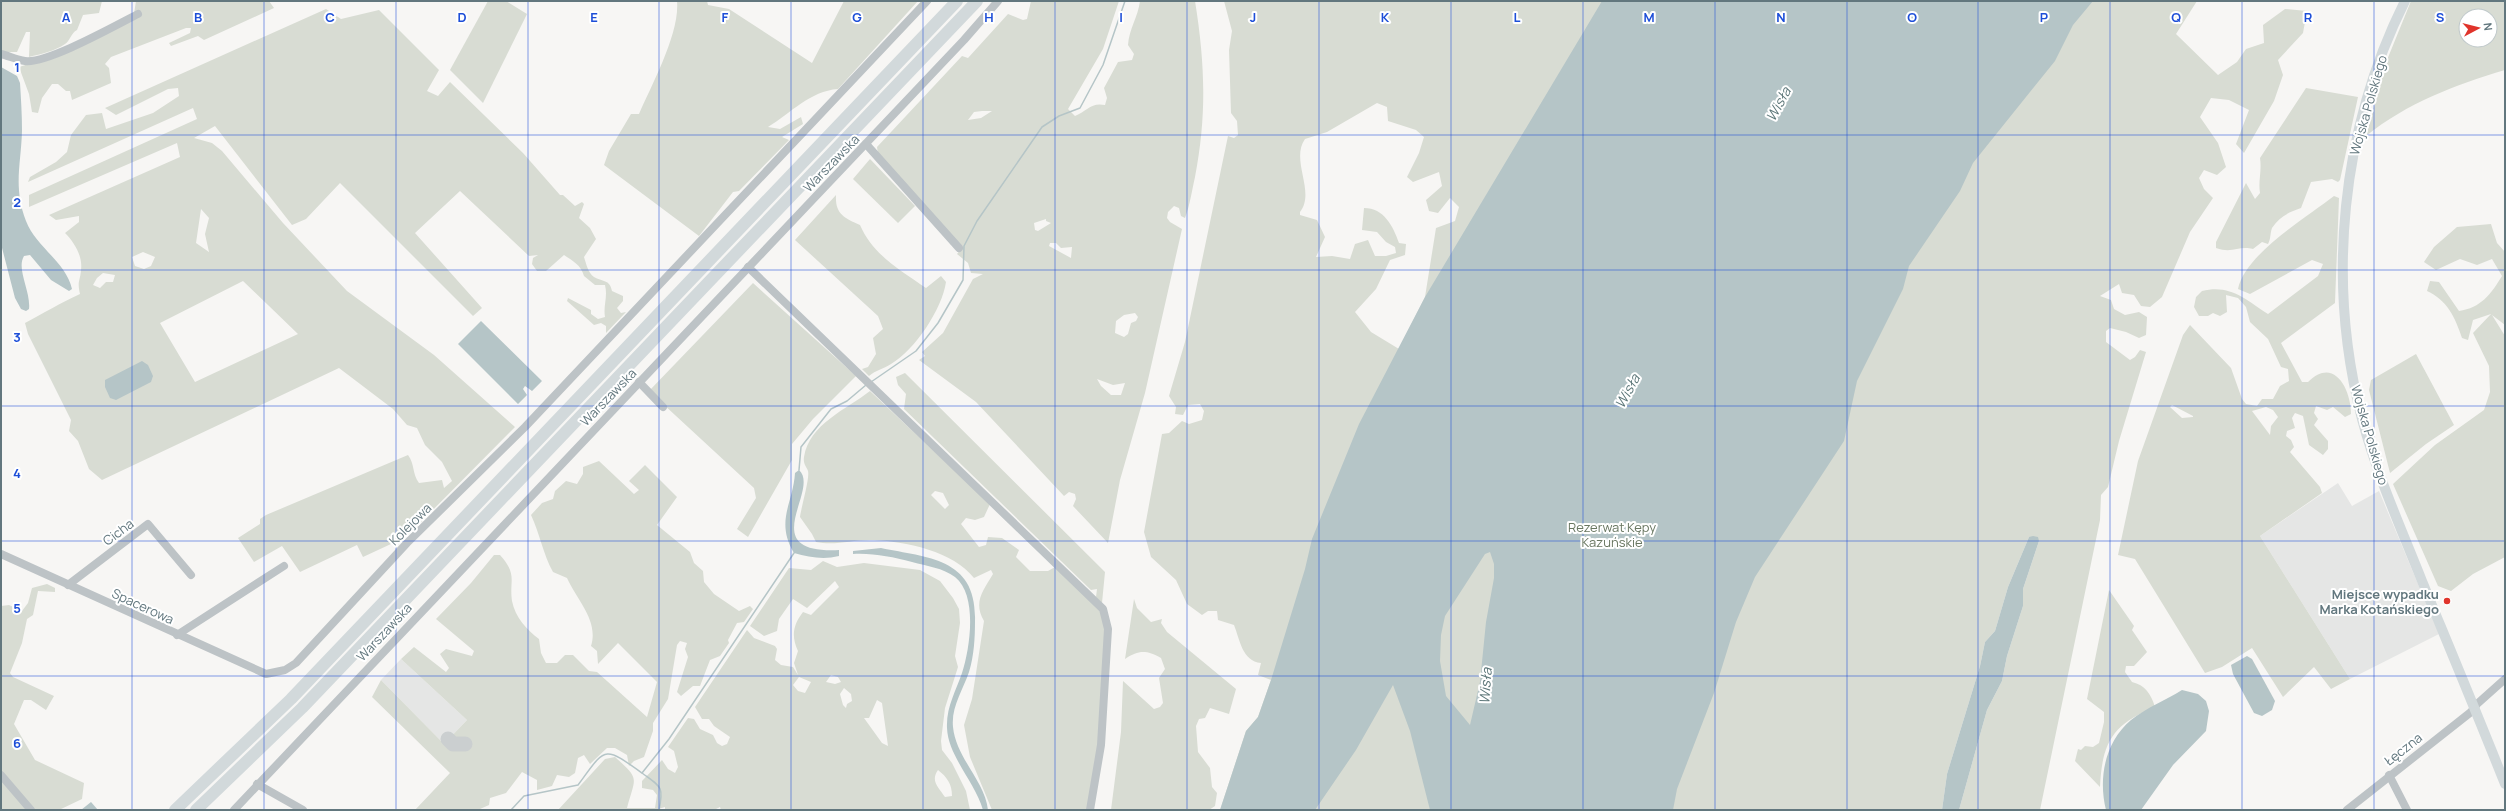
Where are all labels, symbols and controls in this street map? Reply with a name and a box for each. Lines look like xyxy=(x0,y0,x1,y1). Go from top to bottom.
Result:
text: A xyxy=(62,8,71,26)
text: B xyxy=(194,8,202,26)
text: C xyxy=(325,8,335,26)
text: D xyxy=(457,8,467,26)
text: E xyxy=(590,8,598,26)
text: F xyxy=(722,8,729,26)
text: G xyxy=(852,8,862,26)
text: H xyxy=(984,8,994,26)
text: I xyxy=(1119,8,1123,26)
text: J xyxy=(1250,8,1256,26)
text: K xyxy=(1381,8,1390,26)
text: L xyxy=(1514,8,1521,26)
text: M xyxy=(1643,8,1655,26)
text: N xyxy=(1776,8,1786,26)
text: O xyxy=(1907,8,1917,26)
text: P xyxy=(2040,8,2048,26)
text: Q xyxy=(2171,8,2181,26)
text: R xyxy=(2304,8,2313,26)
text: S xyxy=(2436,8,2445,26)
north arrow xyxy=(2458,8,2498,48)
text: N xyxy=(2480,22,2496,32)
street label: Wojska Polskiego xyxy=(2345,53,2391,157)
text: 1 xyxy=(14,58,20,76)
water label: Wisła xyxy=(1761,82,1795,124)
street label: Warszawska xyxy=(799,130,863,196)
text: 2 xyxy=(13,193,21,211)
text: 3 xyxy=(13,328,21,346)
street label: Warszawska xyxy=(576,364,640,430)
water label: Wisła xyxy=(1610,369,1644,411)
street label: Wojska Polskiego xyxy=(2347,383,2393,487)
text: 4 xyxy=(13,464,21,482)
street label: Kolejowa xyxy=(385,499,435,549)
street label: Cicha xyxy=(99,514,137,550)
park label: Rezerwat Kępy Kazuńskie xyxy=(1568,518,1656,551)
street label: Spacerowa xyxy=(109,584,177,628)
place label: Miejsce wypadku Marka Kotańskiego xyxy=(2319,585,2439,618)
marker: Miejsce wypadku Marka Kotańskiego xyxy=(2442,596,2452,606)
text: 5 xyxy=(13,599,21,617)
street label: Warszawska xyxy=(352,599,416,665)
water label: Wisła xyxy=(1474,666,1496,705)
street label: Łęczna xyxy=(2380,729,2426,769)
text: 6 xyxy=(13,734,21,752)

